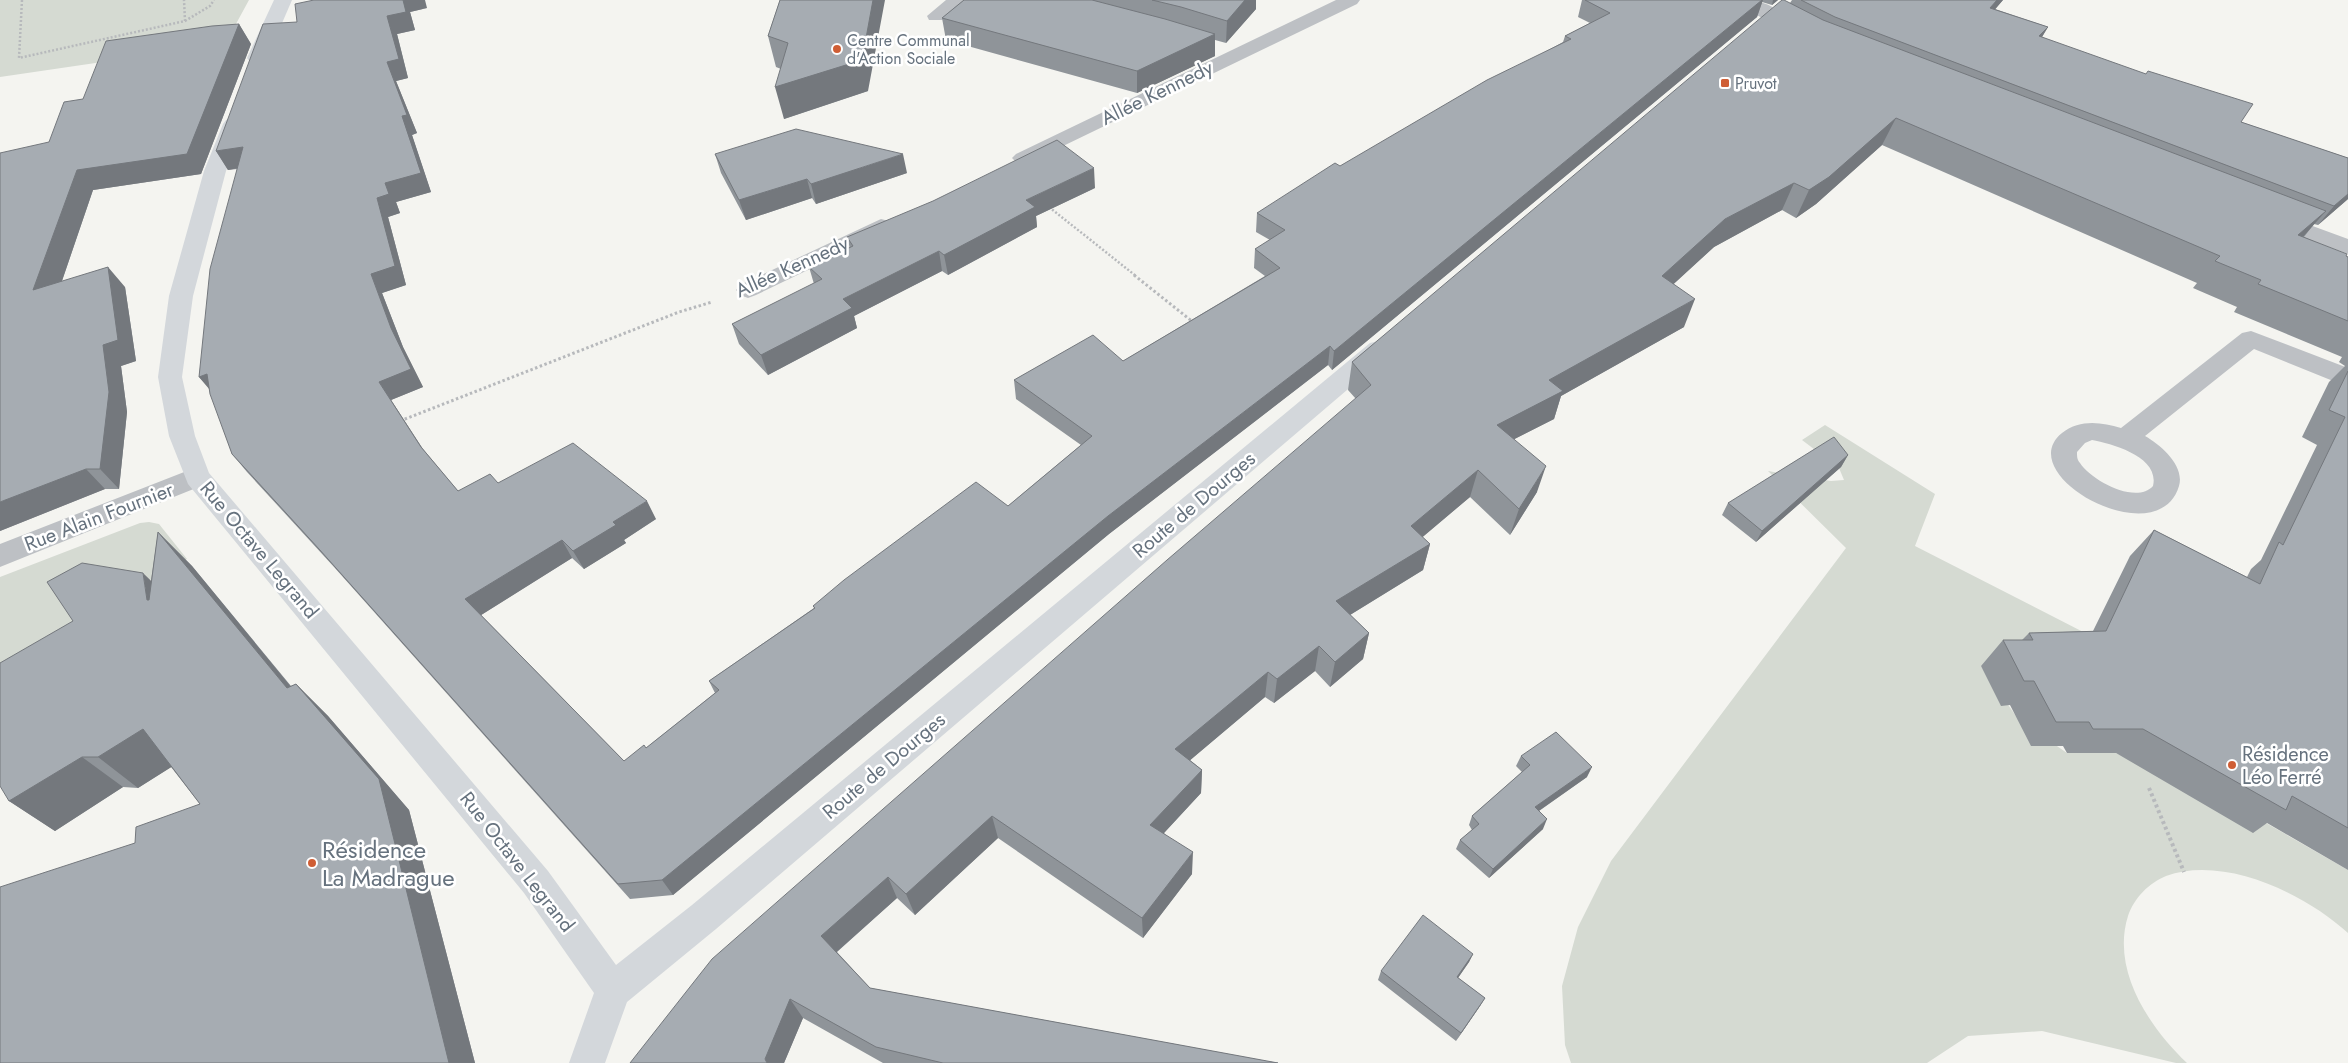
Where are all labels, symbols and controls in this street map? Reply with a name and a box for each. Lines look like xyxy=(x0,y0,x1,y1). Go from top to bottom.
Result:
place label: Centre Communal d'Action Sociale xyxy=(847,29,970,70)
marker: Centre Communal d'Action Sociale xyxy=(831,43,843,55)
street label: Allée Kennedy xyxy=(1096,53,1218,133)
place label: Pruvot xyxy=(1735,72,1777,95)
marker: Pruvot xyxy=(1719,77,1731,89)
street label: Allée Kennedy xyxy=(731,229,854,305)
street label: Route de Dourges xyxy=(1126,445,1262,565)
street label: Rue Alain Fournier xyxy=(20,475,178,559)
street label: Rue Octave Legrand xyxy=(193,475,325,625)
street label: Route de Dourges xyxy=(816,706,952,826)
place label: Résidence Léo Ferré xyxy=(2242,740,2329,792)
marker: Résidence Léo Ferré xyxy=(2226,759,2238,771)
street label: Rue Octave Legrand xyxy=(453,785,581,939)
place label: Résidence La Madrague xyxy=(322,832,455,895)
marker: Résidence La Madrague xyxy=(306,857,318,869)

